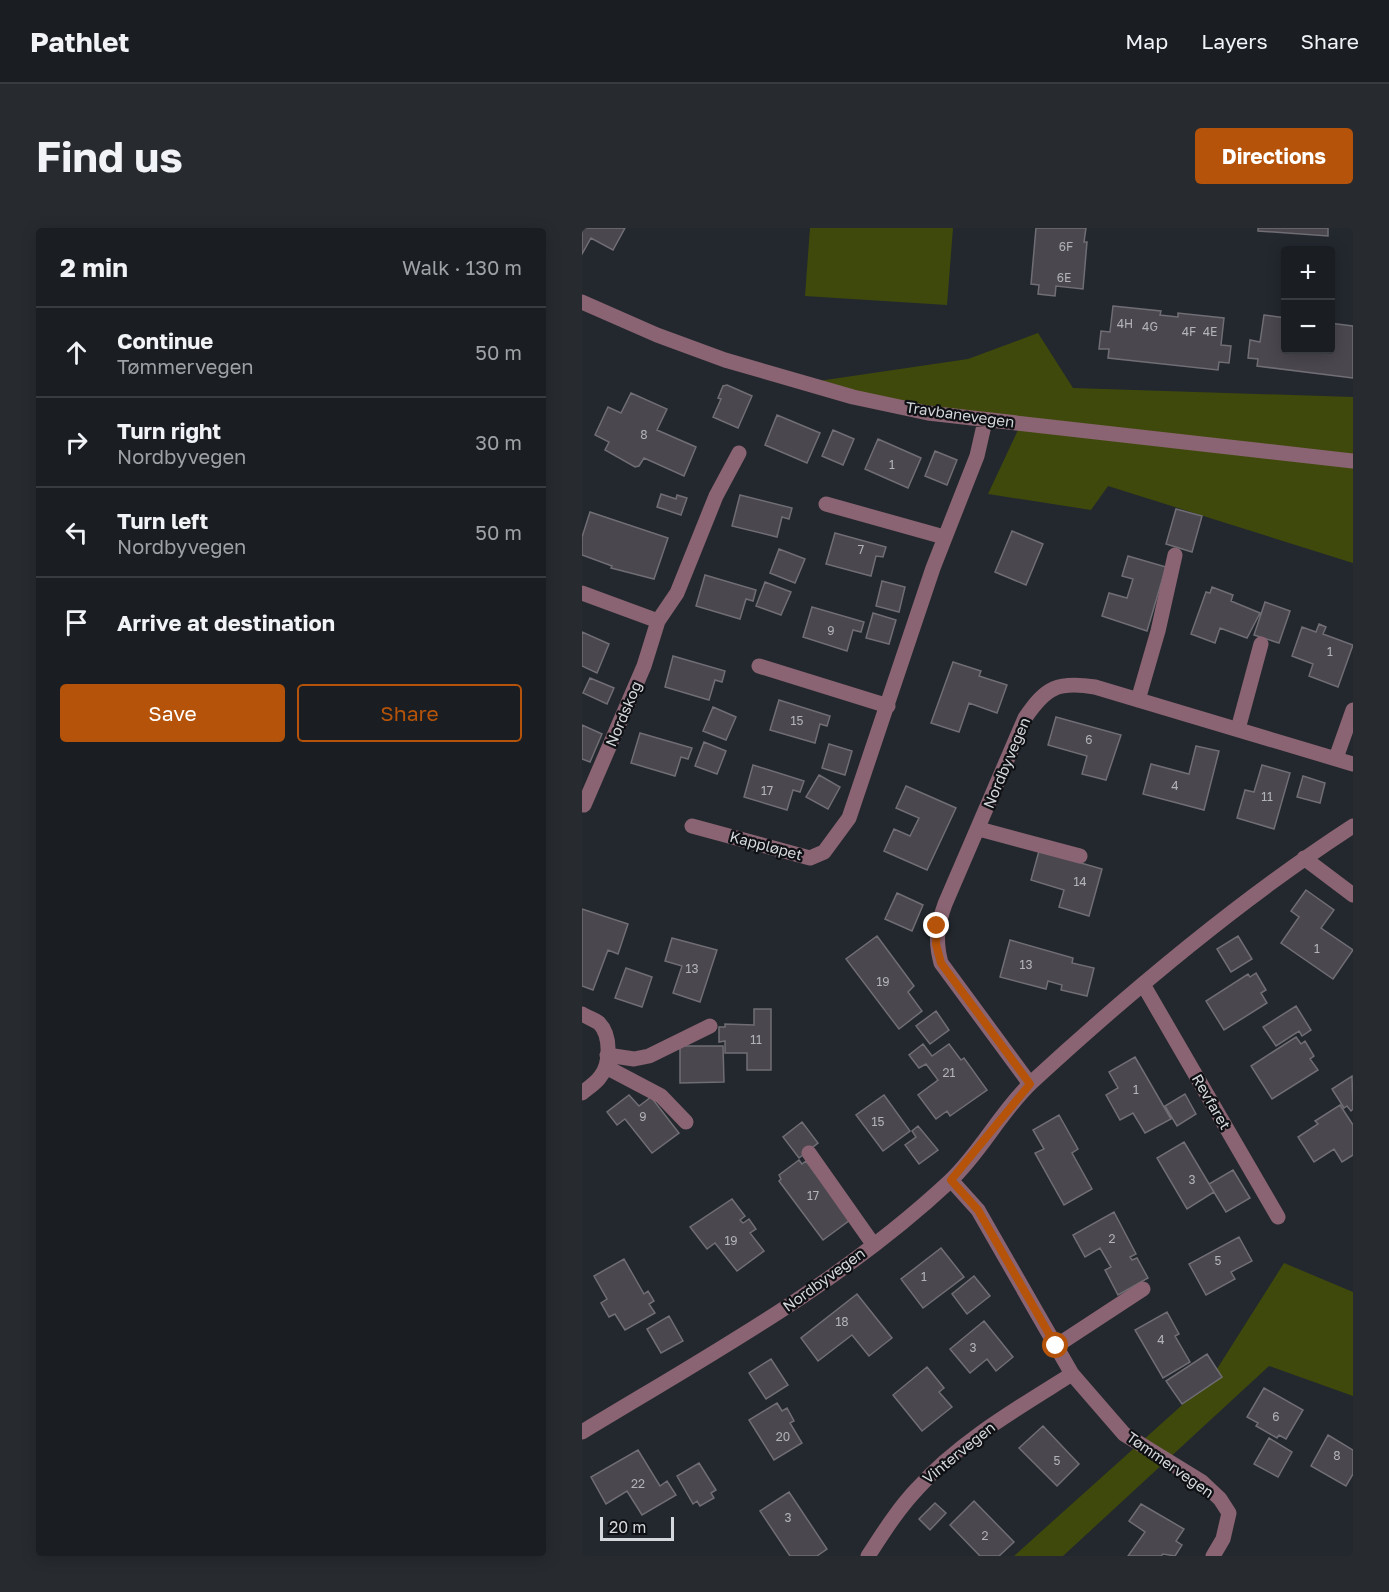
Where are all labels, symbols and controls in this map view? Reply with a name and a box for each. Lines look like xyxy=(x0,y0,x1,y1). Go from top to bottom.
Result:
text: Pathlet xyxy=(30,25,130,58)
text: Map xyxy=(1125,28,1168,54)
text: Layers xyxy=(1201,28,1268,54)
text: Share xyxy=(1301,28,1359,54)
button: Directions xyxy=(1195,128,1353,184)
text: Find us xyxy=(36,131,183,181)
house number: 6F xyxy=(1059,239,1073,254)
map controls xyxy=(1281,246,1335,354)
button: + xyxy=(1281,246,1335,300)
text: 2 min xyxy=(60,252,128,283)
text: Walk · 130 m xyxy=(402,255,522,279)
house number: 6E xyxy=(1057,270,1071,285)
button: − xyxy=(1281,300,1335,354)
house number: 4H xyxy=(1117,316,1133,331)
house number: 4G xyxy=(1142,319,1158,334)
house number: 4F xyxy=(1182,324,1196,339)
house number: 4E xyxy=(1203,324,1217,339)
text: Continue xyxy=(117,327,213,354)
icon: ahead xyxy=(60,336,93,369)
text: 50 m xyxy=(475,340,522,364)
text: Tømmervegen xyxy=(117,354,254,378)
street label: Travbanevegen xyxy=(905,397,1016,431)
text: Turn right xyxy=(117,417,221,444)
icon: right xyxy=(60,426,93,459)
house number: 8 xyxy=(640,427,648,442)
text: 30 m xyxy=(475,430,522,454)
text: Nordbyvegen xyxy=(117,444,246,468)
house number: 1 xyxy=(889,457,895,472)
text: Turn left xyxy=(117,507,208,534)
icon: left xyxy=(60,516,93,549)
text: 50 m xyxy=(475,520,522,544)
text: Nordbyvegen xyxy=(117,534,246,558)
house number: 7 xyxy=(858,542,864,557)
icon: arrive xyxy=(60,606,93,639)
text: Arrive at destination xyxy=(117,609,335,636)
house number: 9 xyxy=(827,623,835,638)
house number: 1 xyxy=(1327,644,1333,659)
street label: Nordskog xyxy=(601,678,645,749)
button: Save xyxy=(60,684,285,742)
button: Share xyxy=(297,684,522,742)
house number: 15 xyxy=(791,713,803,728)
street label: Nordbyvegen xyxy=(979,714,1033,811)
house number: 6 xyxy=(1085,732,1093,747)
house number: 4 xyxy=(1171,778,1179,793)
house number: 17 xyxy=(761,783,773,798)
house number: 11 xyxy=(1261,789,1273,804)
street label: Kappløpet xyxy=(728,827,805,863)
house number: 14 xyxy=(1073,874,1087,889)
route end xyxy=(923,912,949,938)
house number: 1 xyxy=(1314,941,1320,956)
house number: 13 xyxy=(1020,957,1032,972)
house number: 13 xyxy=(686,961,698,976)
house number: 19 xyxy=(876,974,890,989)
house number: 11 xyxy=(750,1032,762,1047)
house number: 21 xyxy=(943,1065,956,1080)
street label: Revfaret xyxy=(1189,1070,1235,1133)
house number: 1 xyxy=(1133,1082,1139,1097)
house number: 9 xyxy=(639,1109,647,1124)
house number: 15 xyxy=(872,1114,884,1129)
house number: 3 xyxy=(1188,1172,1196,1187)
house number: 17 xyxy=(807,1188,819,1203)
house number: 2 xyxy=(1109,1231,1116,1246)
house number: 19 xyxy=(724,1233,738,1248)
street label: Nordbyvegen xyxy=(779,1243,868,1315)
house number: 5 xyxy=(1215,1253,1222,1268)
house number: 1 xyxy=(921,1269,927,1284)
house number: 18 xyxy=(835,1314,849,1329)
route start xyxy=(1042,1332,1068,1358)
house number: 4 xyxy=(1157,1332,1165,1347)
house number: 3 xyxy=(969,1340,977,1355)
house number: 6 xyxy=(1272,1409,1280,1424)
street label: Vintervegen xyxy=(918,1418,998,1487)
street label: Tømmervegen xyxy=(1123,1427,1218,1501)
house number: 20 xyxy=(776,1429,790,1444)
house number: 8 xyxy=(1333,1448,1341,1463)
house number: 5 xyxy=(1054,1453,1061,1468)
house number: 22 xyxy=(631,1476,645,1491)
house number: 3 xyxy=(784,1510,792,1525)
scale bar xyxy=(600,1514,674,1542)
text: 20 m xyxy=(609,1517,646,1537)
house number: 2 xyxy=(982,1528,989,1543)

